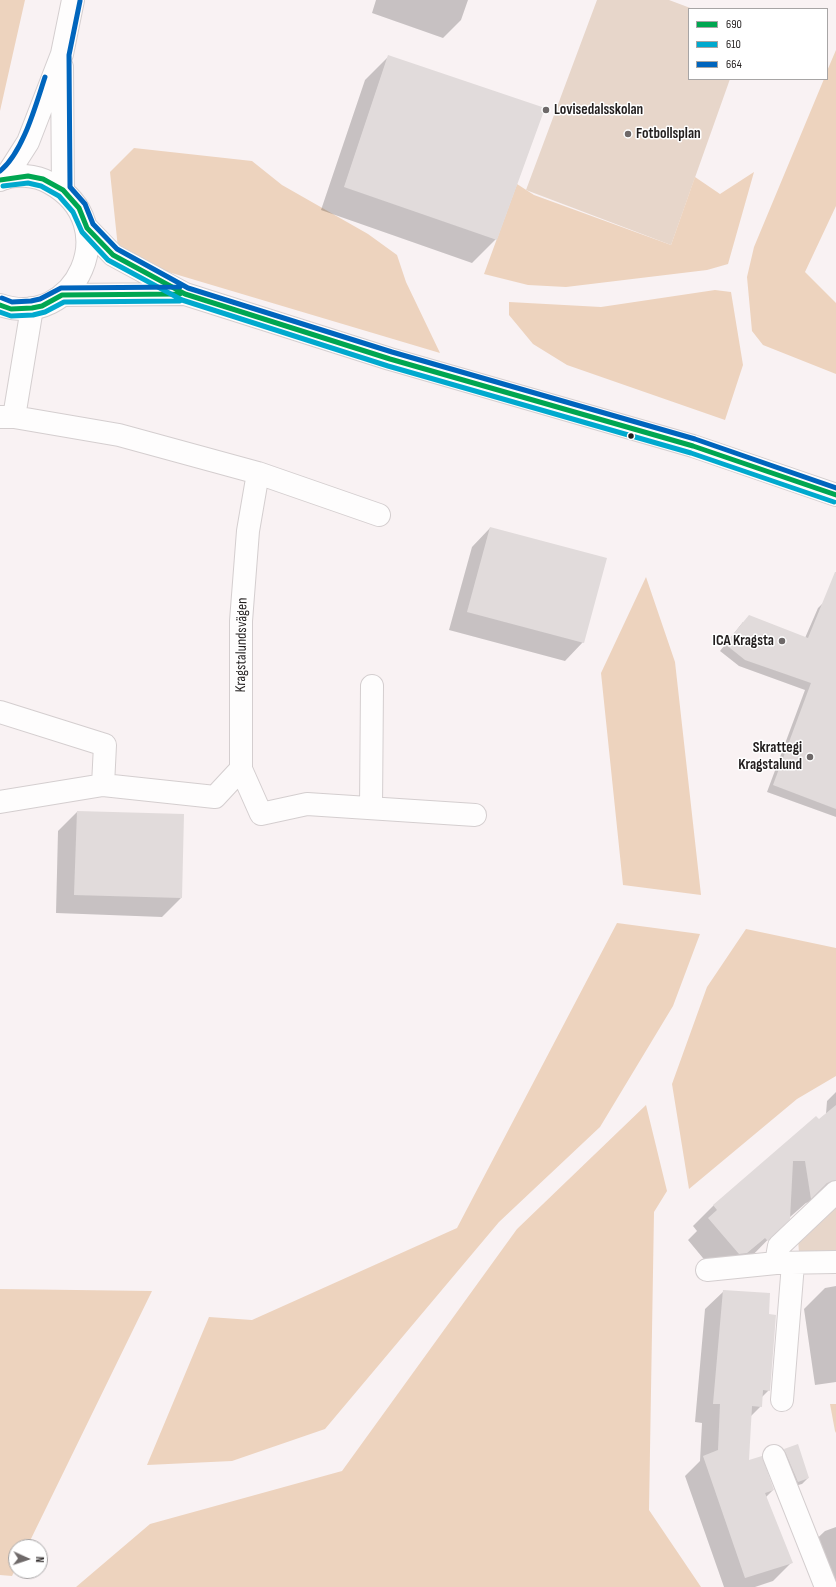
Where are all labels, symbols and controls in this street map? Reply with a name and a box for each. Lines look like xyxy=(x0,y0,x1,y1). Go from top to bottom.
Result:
legend xyxy=(688,8,828,80)
text: 690 xyxy=(726,17,742,32)
text: 610 xyxy=(726,37,741,52)
text: 664 xyxy=(726,57,742,72)
place label: Lovisedalsskolan xyxy=(554,101,643,119)
marker: Lovisedalsskolan xyxy=(541,105,551,115)
place label: Fotbollsplan xyxy=(636,125,701,143)
marker: Fotbollsplan xyxy=(623,129,633,139)
unlabelled marker xyxy=(626,431,636,441)
street label: Kragstalundsvägen xyxy=(232,597,252,693)
place label: ICA Kragsta xyxy=(713,632,774,650)
marker: ICA Kragsta xyxy=(777,636,787,646)
place label: Skrattegi Kragstalund xyxy=(738,739,802,774)
marker: Skrattegi Kragstalund xyxy=(805,752,815,762)
north arrow xyxy=(8,1539,48,1579)
text: N xyxy=(33,1556,46,1563)

